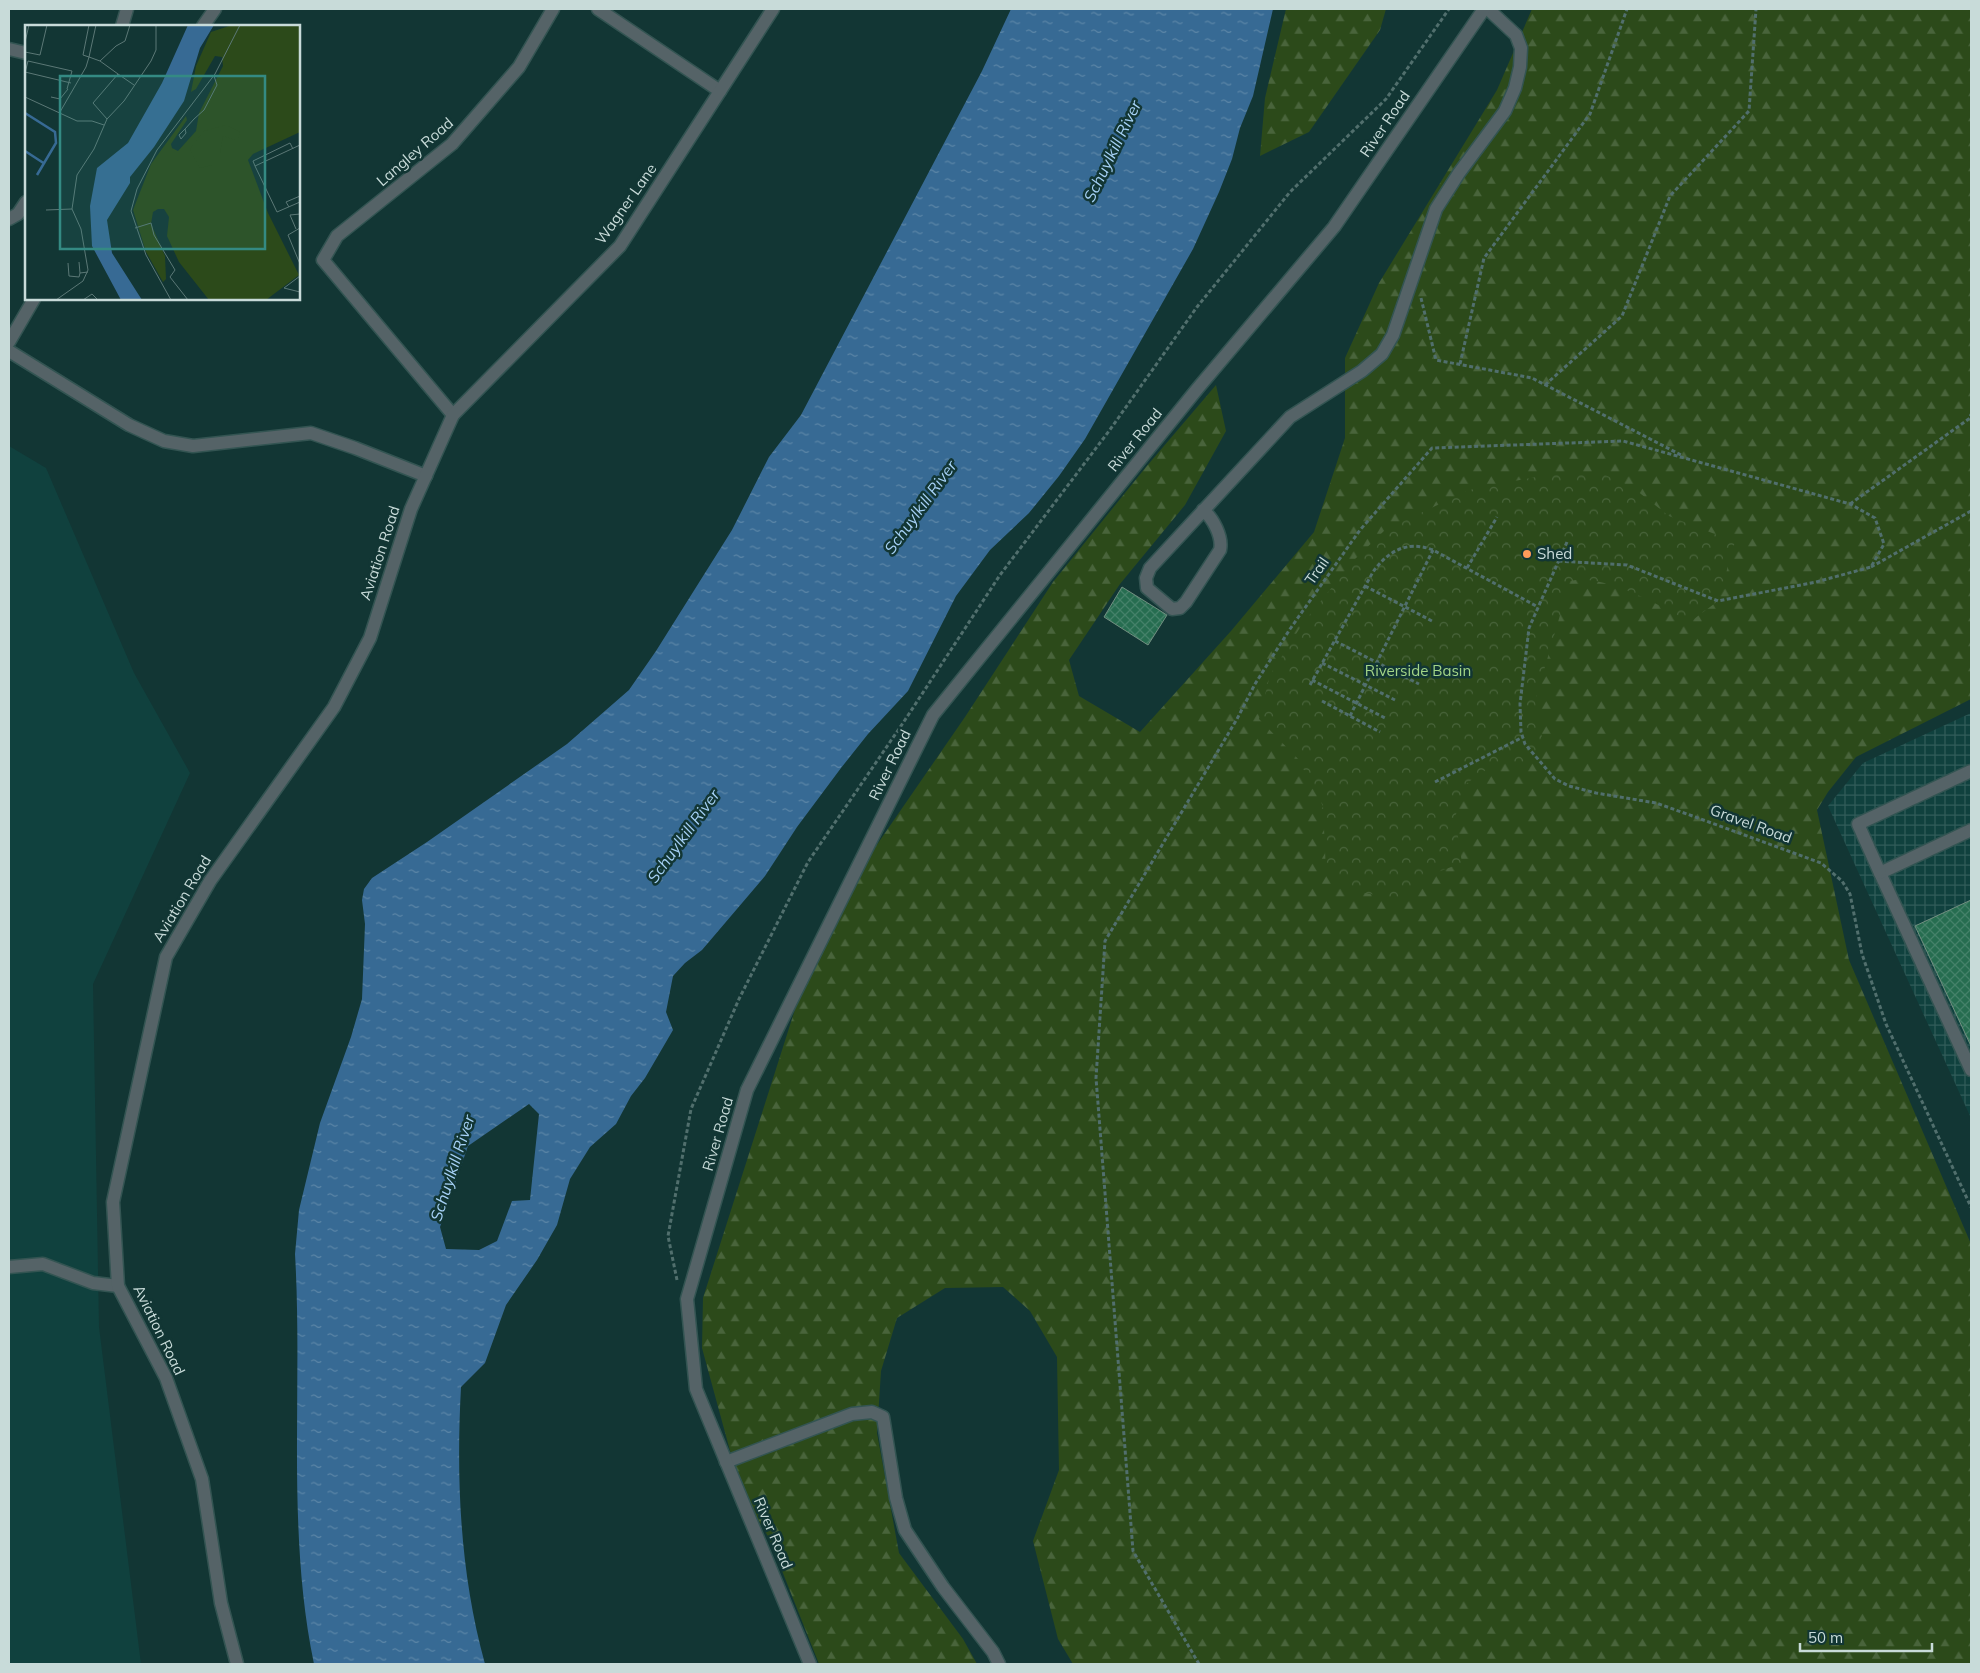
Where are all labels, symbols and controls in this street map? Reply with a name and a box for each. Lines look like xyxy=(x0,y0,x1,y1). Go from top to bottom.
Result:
inset map xyxy=(25,25,300,300)
street label: River Road xyxy=(1355,87,1414,161)
water label: Schuylkill River xyxy=(1079,96,1146,205)
street label: Langley Road xyxy=(372,113,457,190)
street label: Wagner Lane xyxy=(591,160,660,248)
street label: River Road xyxy=(1103,404,1166,475)
water label: Schuylkill River xyxy=(879,456,961,558)
street label: Aviation Road xyxy=(355,503,404,602)
place label: Shed xyxy=(1537,544,1572,563)
marker: Shed xyxy=(1521,548,1533,560)
street label: Trail xyxy=(1300,553,1333,588)
park label: Riverside Basin xyxy=(1365,661,1471,680)
street label: River Road xyxy=(864,726,915,803)
water label: Schuylkill River xyxy=(642,785,724,887)
street label: Gravel Road xyxy=(1708,800,1795,847)
street label: Aviation Road xyxy=(148,852,215,946)
street label: River Road xyxy=(698,1095,737,1173)
water label: Schuylkill River xyxy=(425,1111,479,1224)
street label: Aviation Road xyxy=(129,1282,189,1378)
street label: River Road xyxy=(750,1494,797,1572)
scale bar xyxy=(1800,1620,1932,1652)
text: 50 m xyxy=(1808,1628,1843,1647)

